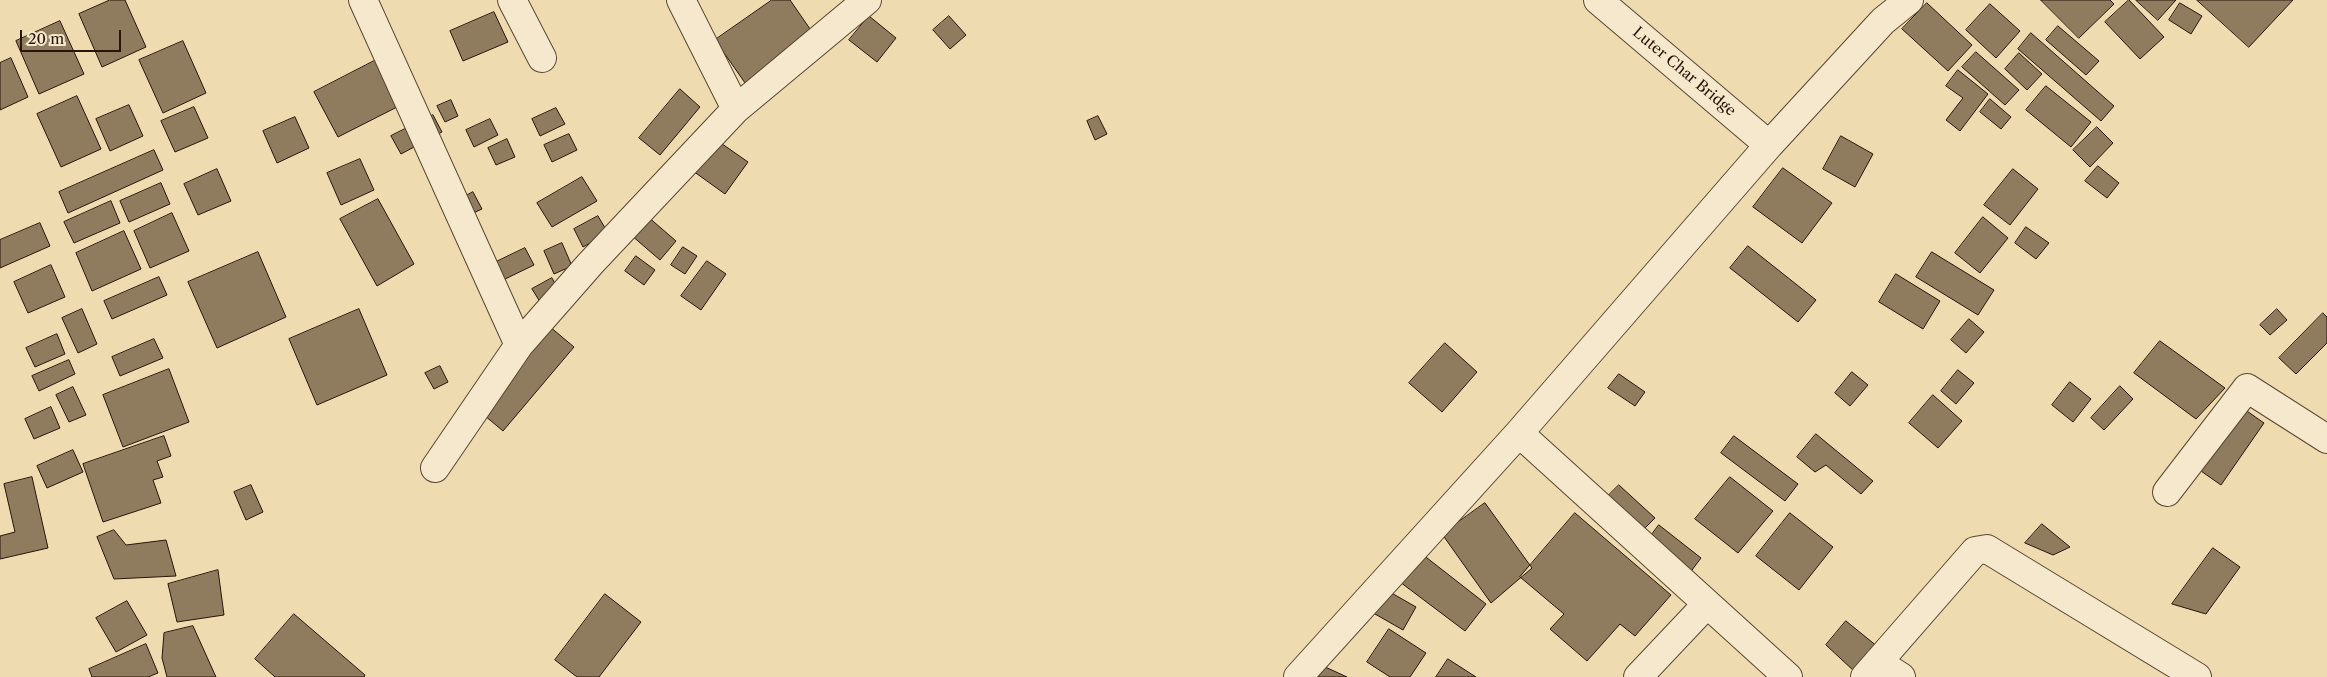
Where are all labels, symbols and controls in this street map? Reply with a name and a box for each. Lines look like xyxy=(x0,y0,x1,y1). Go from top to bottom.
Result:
scale bar xyxy=(22,20,124,52)
street label: Luter Char Bridge xyxy=(1629,24,1739,120)
text: 20 m xyxy=(28,29,64,48)

